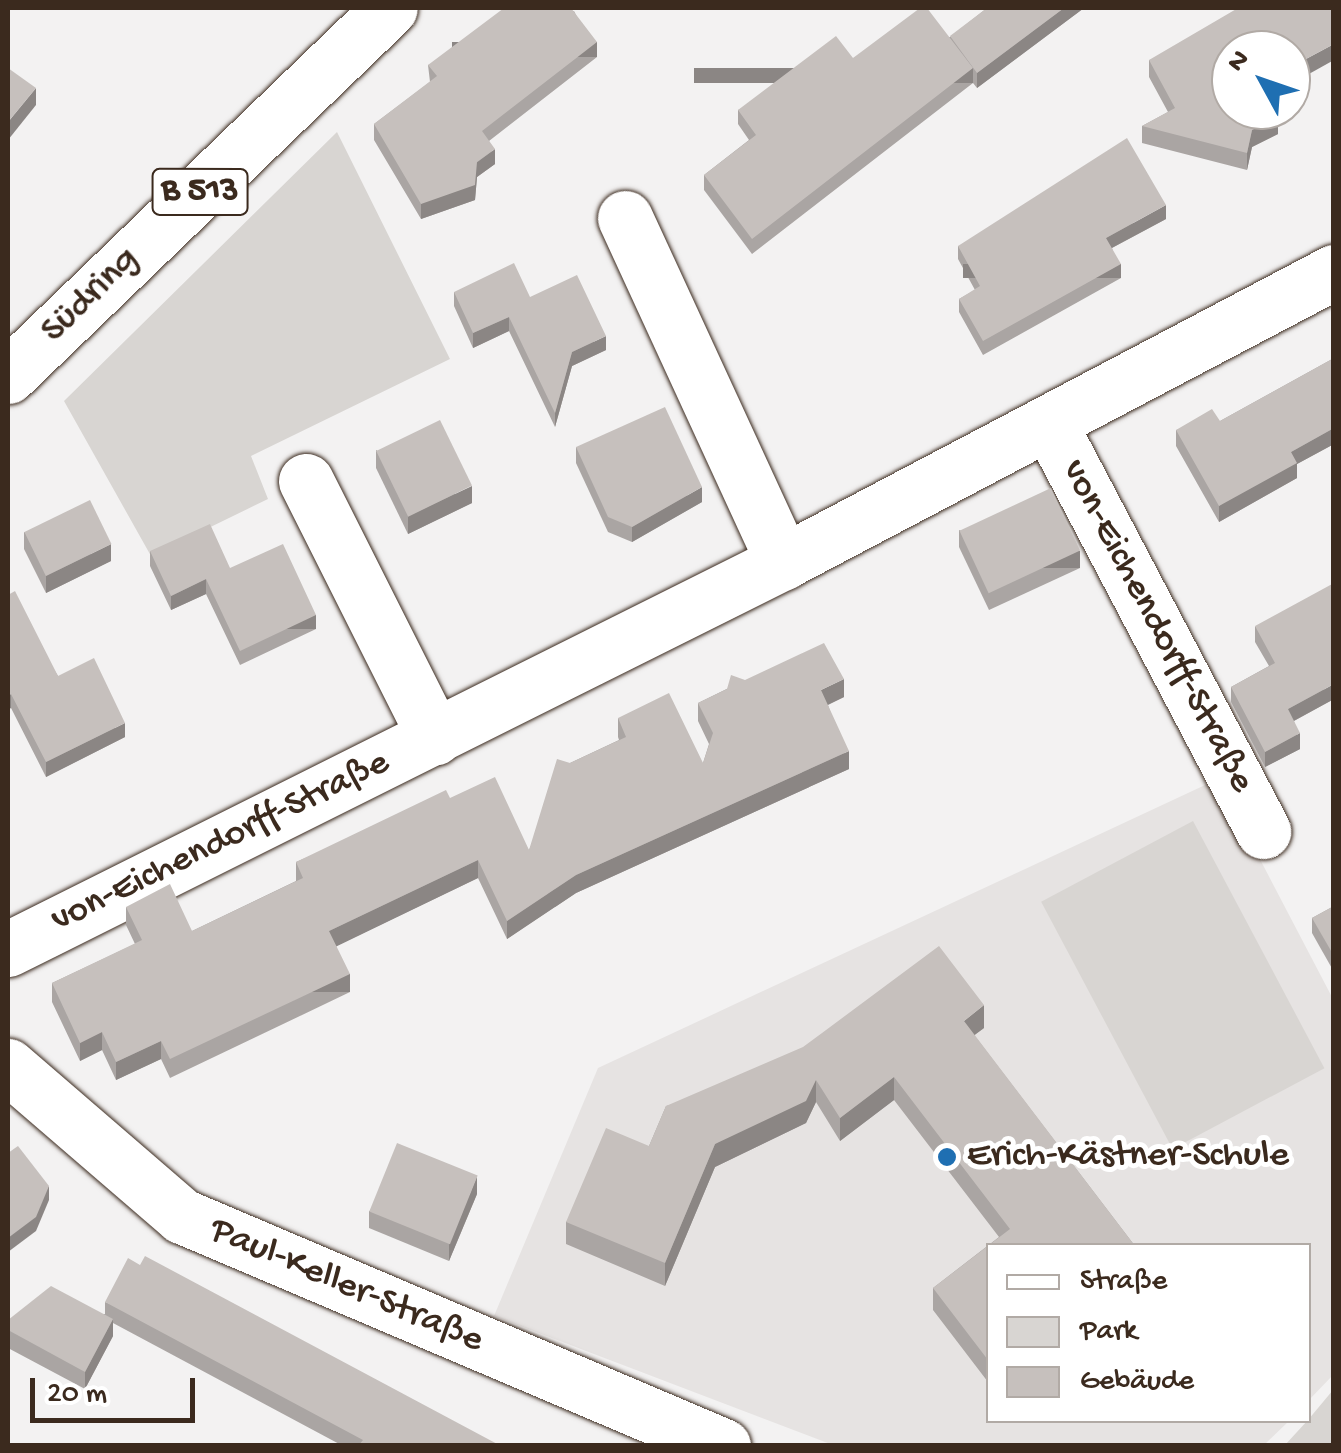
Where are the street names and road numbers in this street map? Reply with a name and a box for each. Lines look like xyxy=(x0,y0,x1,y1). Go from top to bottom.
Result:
road number: B 513 xyxy=(150,162,250,222)
street label: Südring xyxy=(32,238,150,354)
street label: von-Eichendorff-Straße xyxy=(1049,453,1263,801)
street label: von-Eichendorff-Straße xyxy=(45,741,397,945)
street label: Paul-Keller-Straße xyxy=(202,1209,490,1365)

